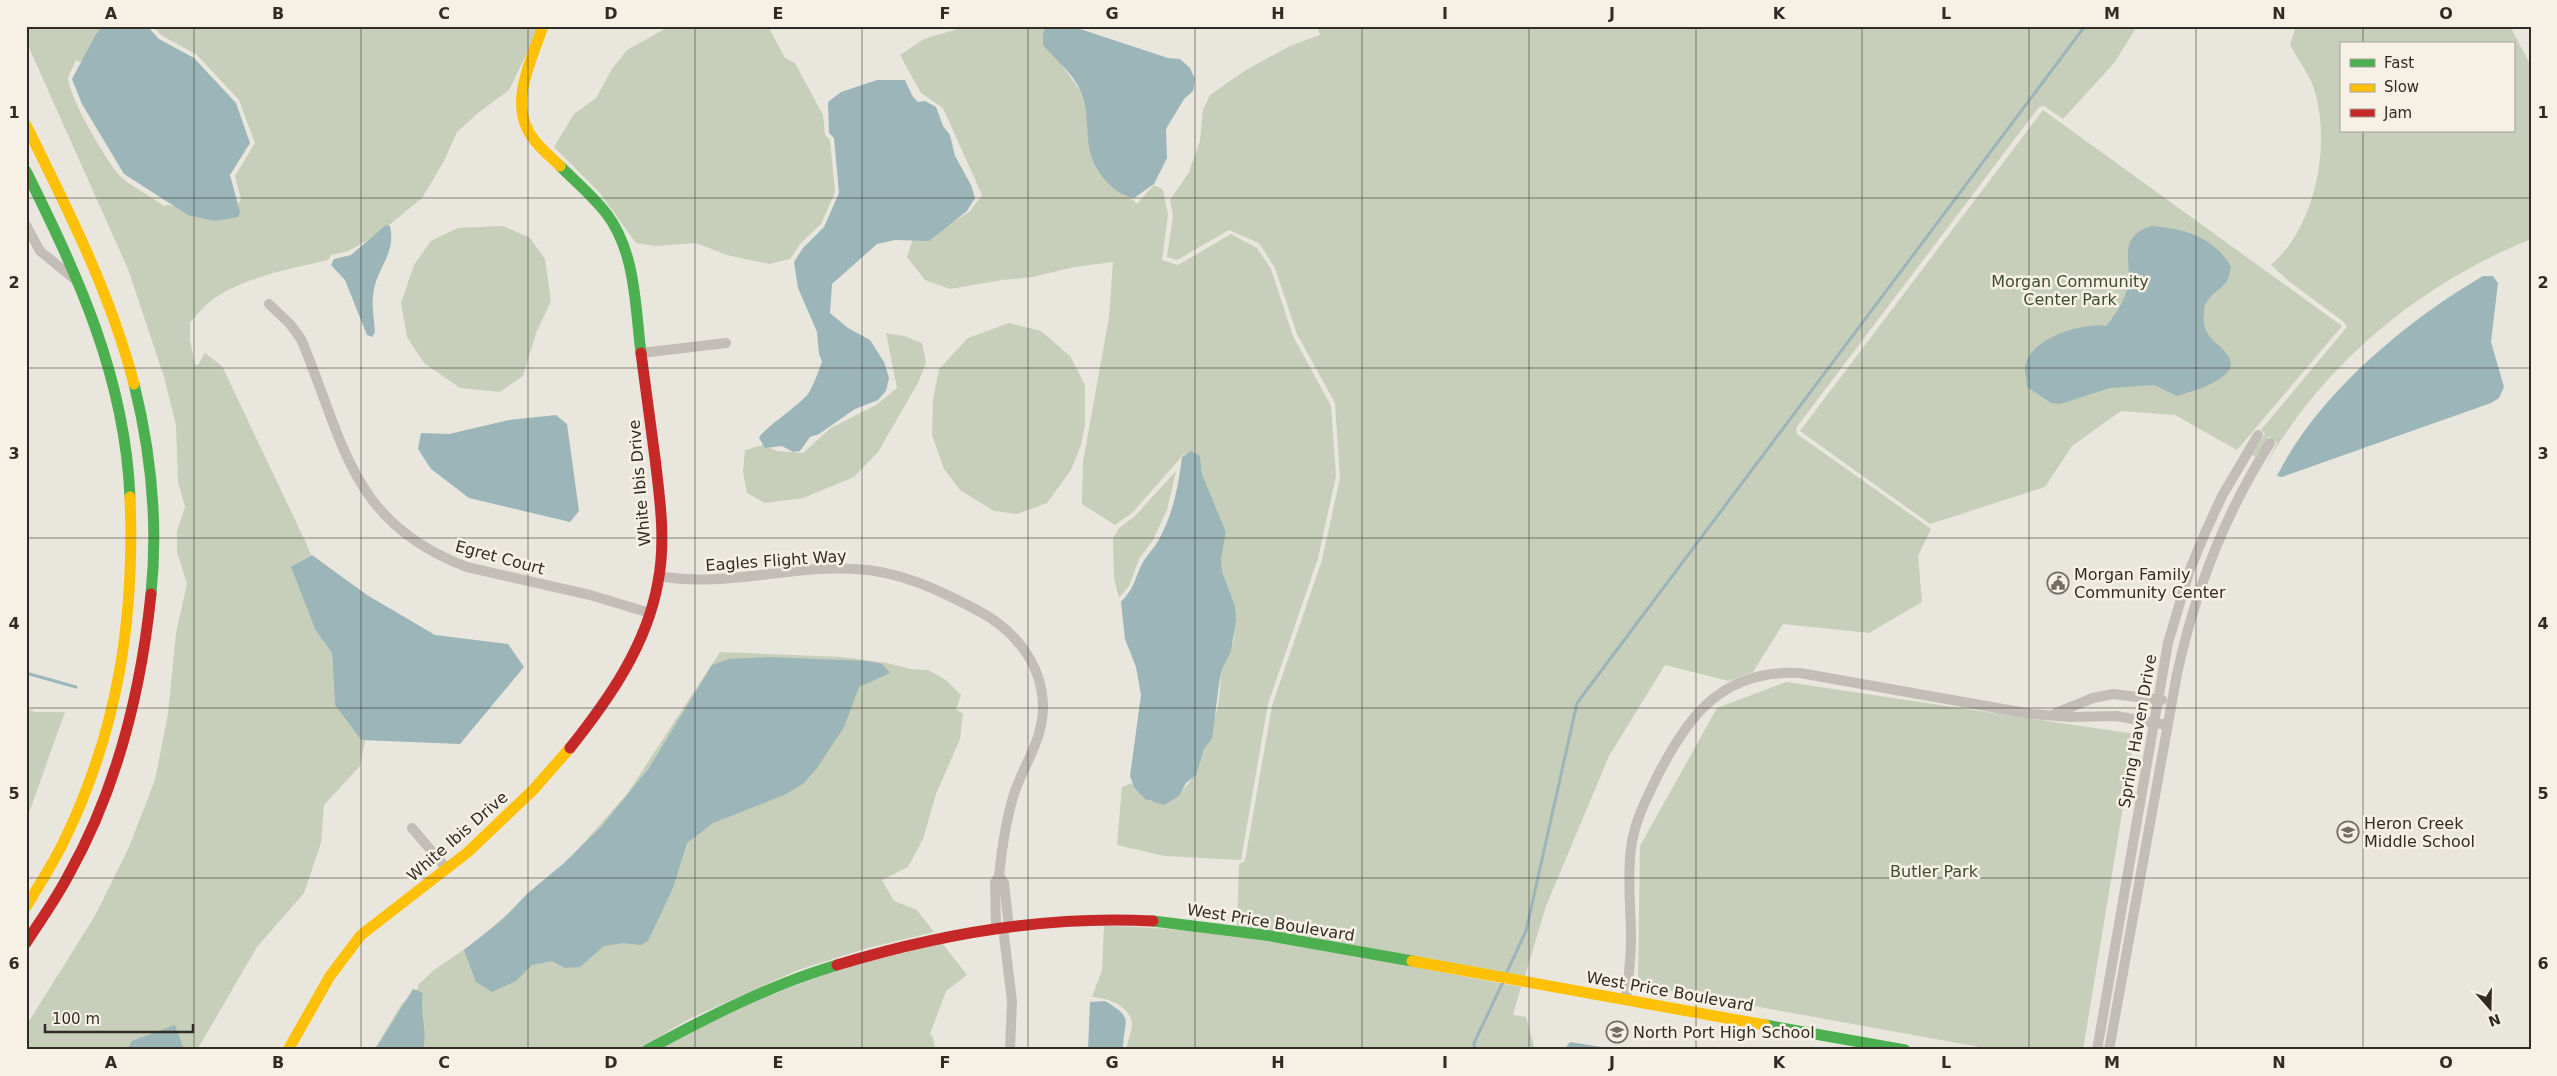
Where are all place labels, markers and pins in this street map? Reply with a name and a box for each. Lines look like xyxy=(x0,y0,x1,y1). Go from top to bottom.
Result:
place label: Morgan Family Community Center xyxy=(2074,565,2226,602)
public building icon: Morgan Family Community Center xyxy=(2046,571,2070,595)
place label: Heron Creek Middle School xyxy=(2364,814,2475,851)
school or university icon: Heron Creek Middle School xyxy=(2336,820,2360,844)
school or university icon: North Port High School xyxy=(1605,1020,1629,1044)
place label: North Port High School xyxy=(1633,1023,1815,1042)

